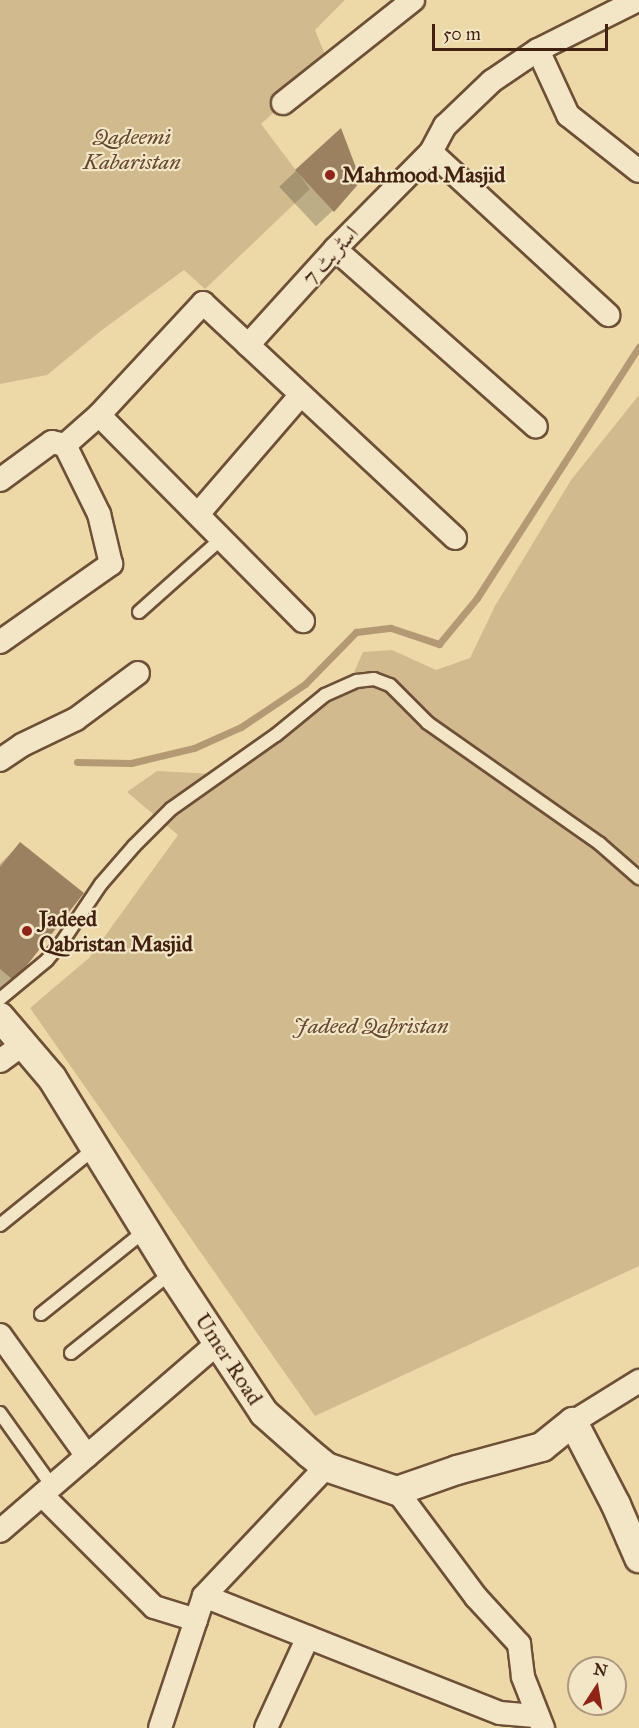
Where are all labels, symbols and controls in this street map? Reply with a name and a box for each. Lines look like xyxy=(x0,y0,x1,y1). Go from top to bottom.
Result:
scale bar xyxy=(435,12,610,50)
text: 50 m xyxy=(443,23,481,45)
park label: Qadeemi Kabaristan xyxy=(83,123,181,174)
place label: Mahmood Masjid xyxy=(342,162,505,188)
marker: Mahmood Masjid xyxy=(323,168,337,182)
street label: اسٹریٹ 7 xyxy=(296,220,364,290)
place label: Jadeed Qabristan Masjid xyxy=(39,905,193,956)
marker: Jadeed Qabristan Masjid xyxy=(20,924,34,938)
park label: Jadeed Qabristan xyxy=(294,1013,448,1039)
street label: Umer Road xyxy=(190,1308,268,1410)
north arrow xyxy=(567,1656,627,1716)
text: N xyxy=(592,1659,609,1681)

